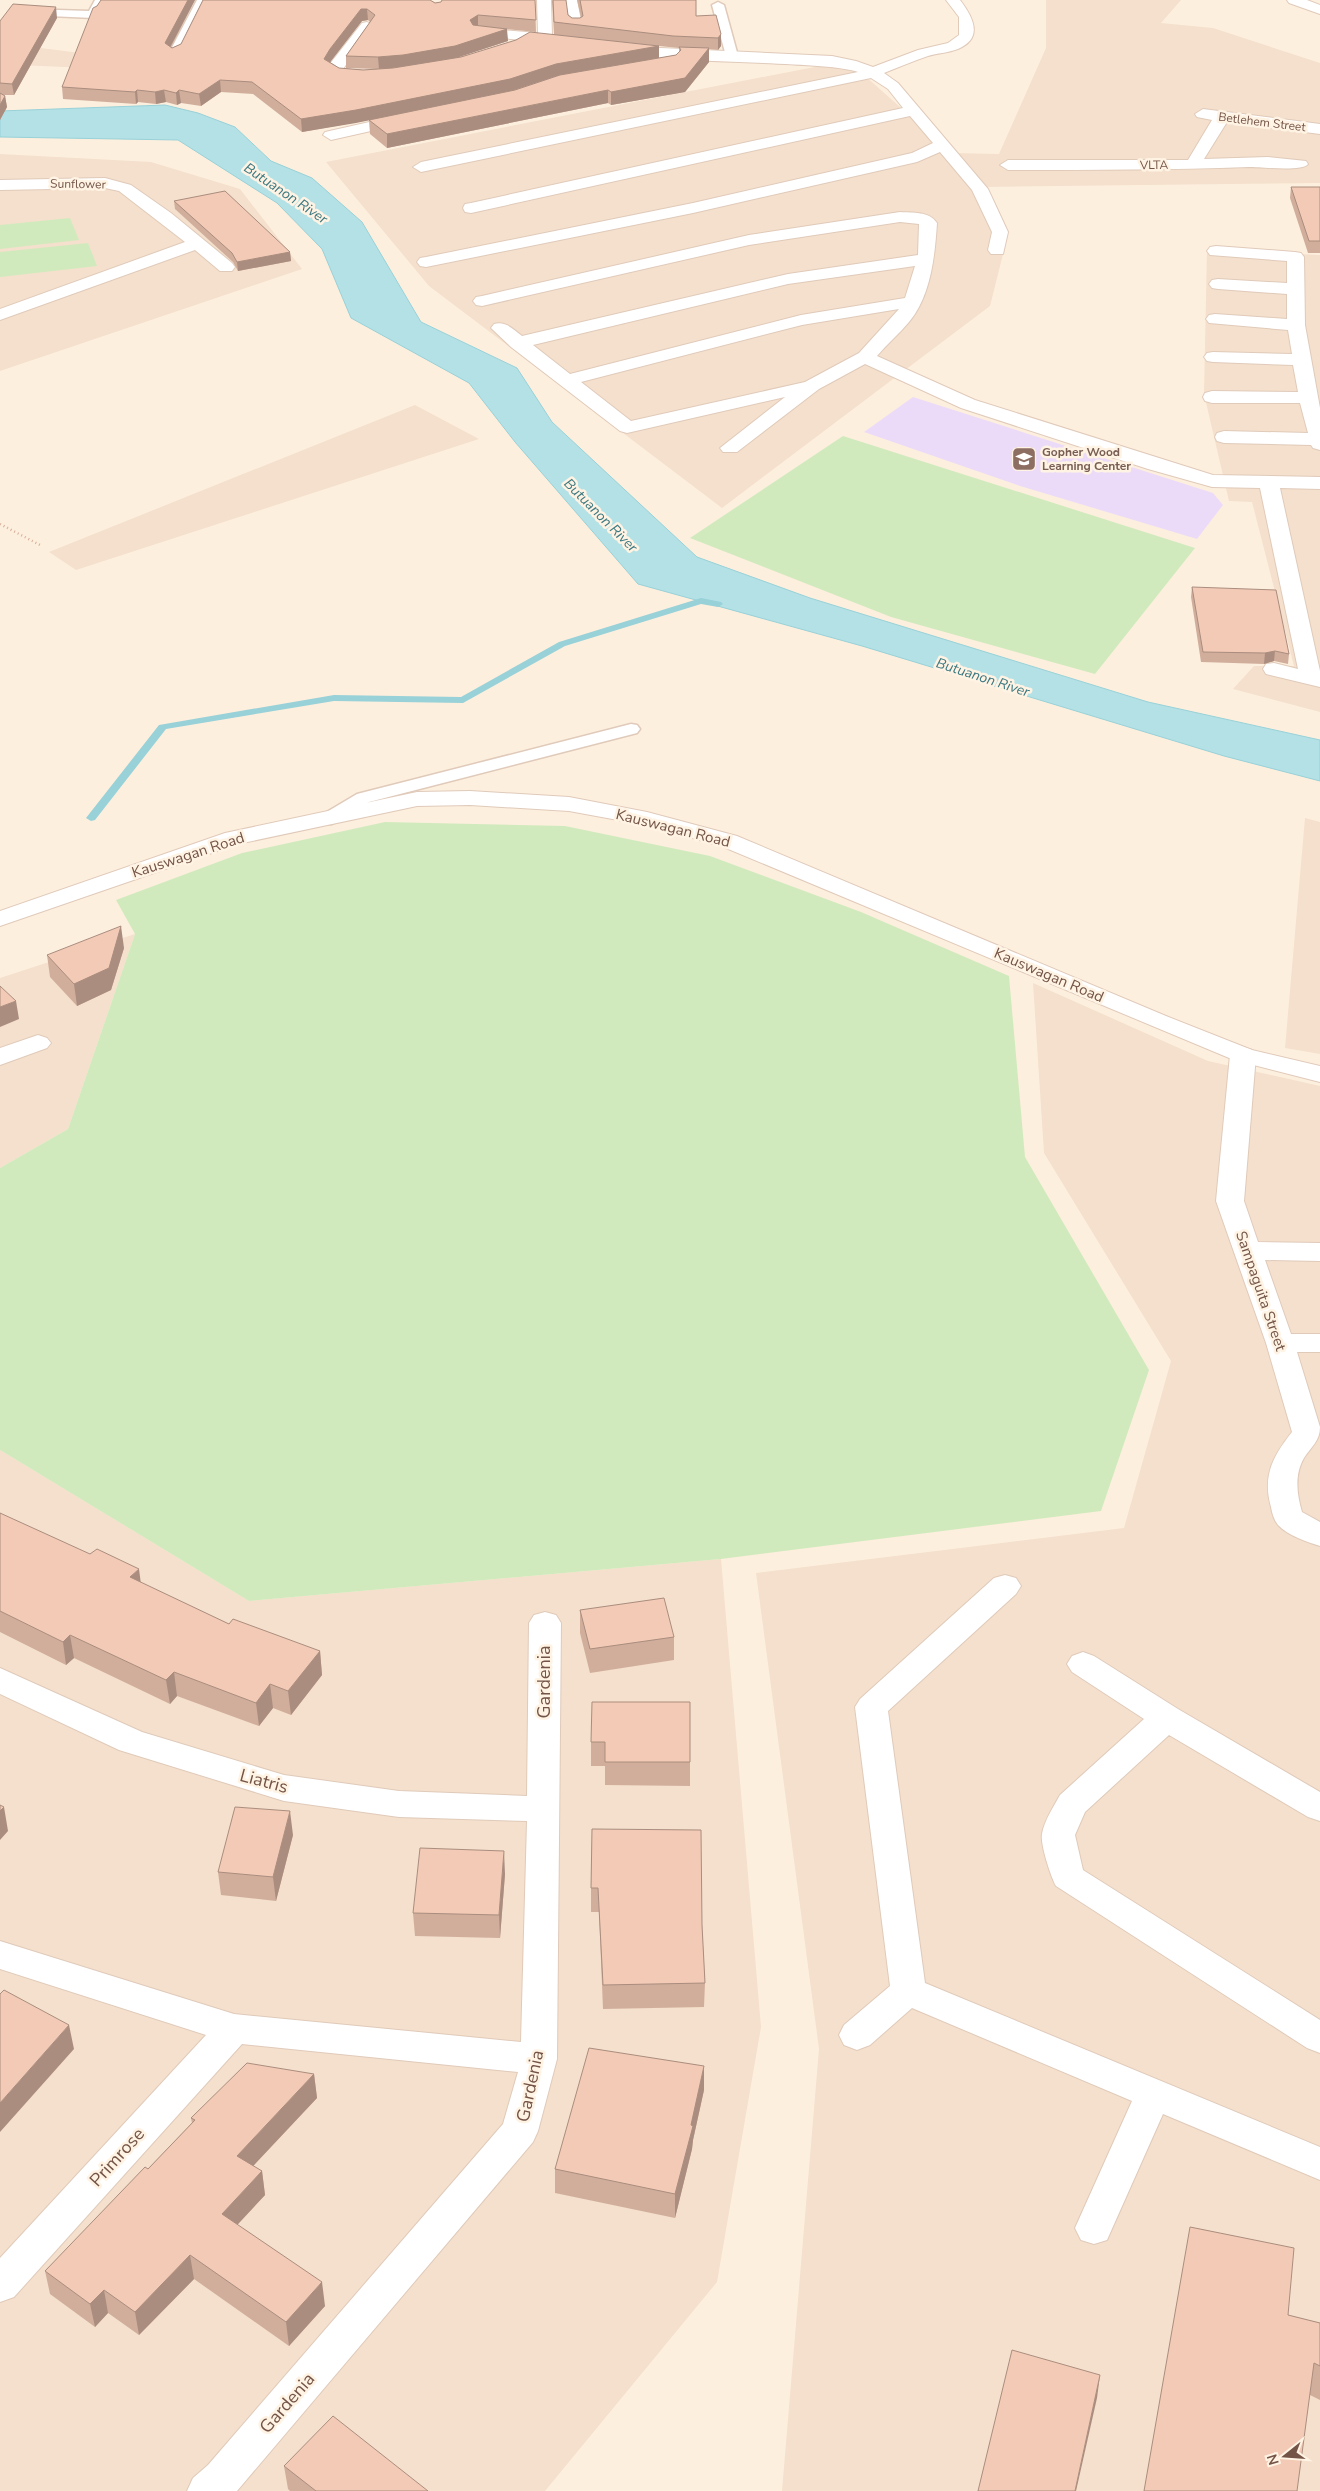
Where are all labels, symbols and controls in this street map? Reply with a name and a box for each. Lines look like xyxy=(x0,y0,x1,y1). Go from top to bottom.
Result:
street label: Betlehem Street xyxy=(1217,109,1307,135)
street label: VLTA xyxy=(1139,157,1169,173)
water label: Butuanon River xyxy=(240,158,332,229)
street label: Sunflower xyxy=(50,176,107,192)
place label: Gopher Wood Learning Center xyxy=(1042,444,1131,474)
school or university icon: Gopher Wood Learning Center xyxy=(1011,446,1037,472)
water label: Butuanon River xyxy=(560,474,642,557)
water label: Butuanon River xyxy=(934,653,1033,702)
street label: Kauswagan Road xyxy=(614,804,732,852)
street label: Kauswagan Road xyxy=(129,827,247,883)
street label: Kauswagan Road xyxy=(991,943,1107,1007)
street label: Sampaguita Street xyxy=(1231,1228,1291,1354)
street label: Gardenia xyxy=(532,1646,556,1718)
street label: Liatris xyxy=(237,1763,291,1799)
street label: Gardenia xyxy=(511,2048,549,2124)
street label: Primrose xyxy=(84,2122,150,2192)
street label: Gardenia xyxy=(254,2368,320,2438)
north arrow xyxy=(1260,2431,1310,2481)
text: N xyxy=(1262,2452,1284,2467)

